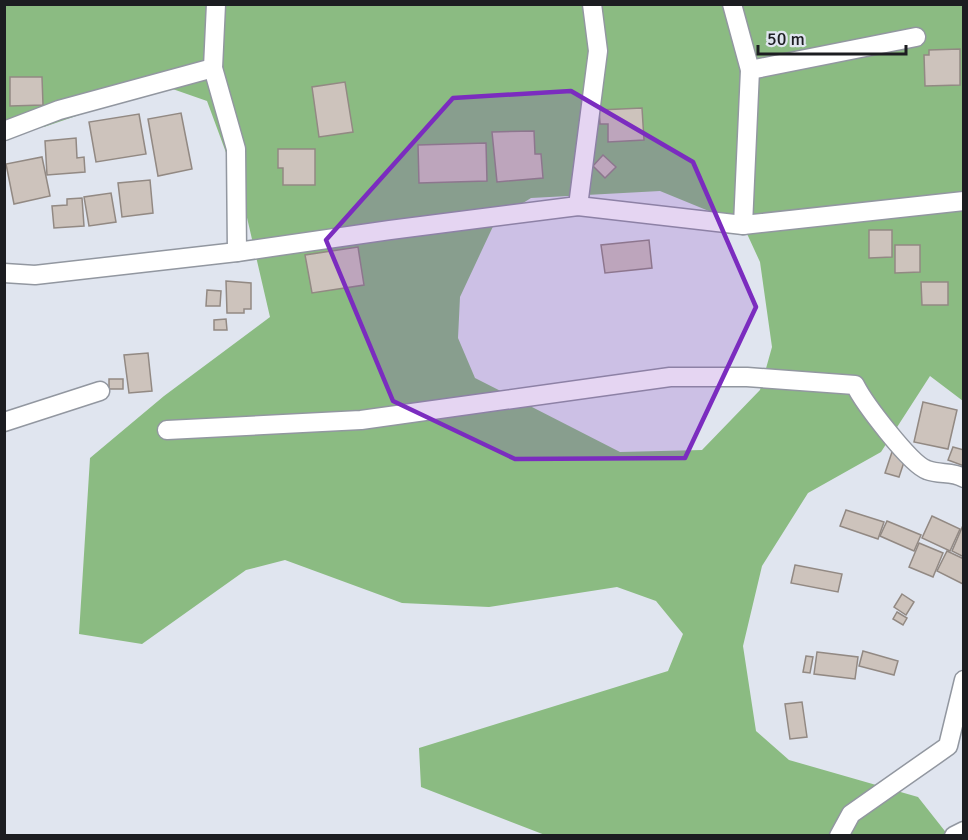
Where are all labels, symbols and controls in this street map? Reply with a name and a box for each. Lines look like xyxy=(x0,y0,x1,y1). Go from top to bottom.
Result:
scale bar xyxy=(758,18,906,56)
text: 50 m xyxy=(767,28,805,50)

